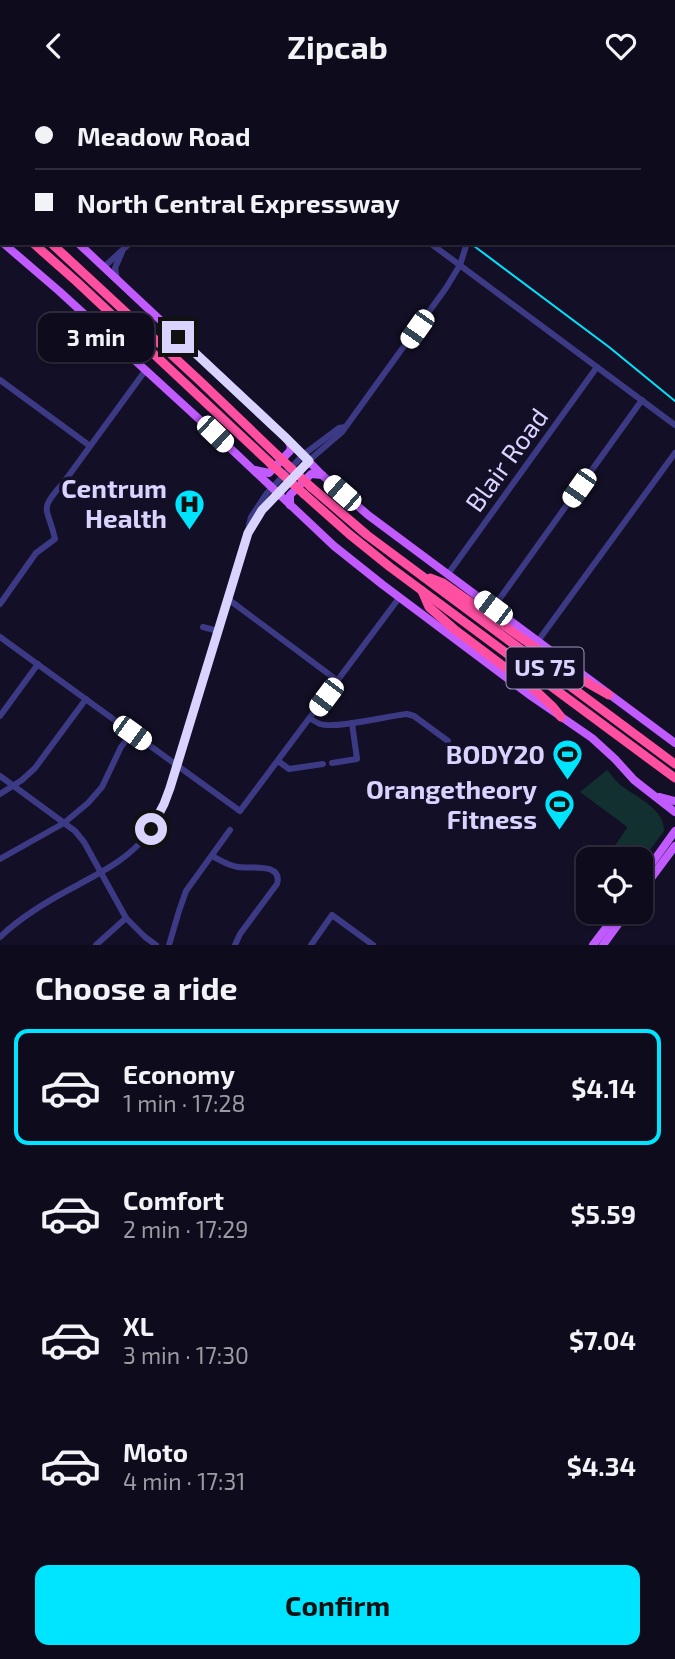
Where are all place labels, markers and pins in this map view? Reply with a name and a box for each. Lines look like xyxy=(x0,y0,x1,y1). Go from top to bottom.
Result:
place label: Centrum Health xyxy=(61,472,167,533)
hospital icon: Centrum Health xyxy=(173,487,207,531)
place label: BODY20 xyxy=(446,738,545,769)
sports icon: BODY20 xyxy=(551,738,585,782)
place label: Orangetheory Fitness xyxy=(366,773,537,834)
sports icon: Orangetheory Fitness xyxy=(543,788,577,832)

